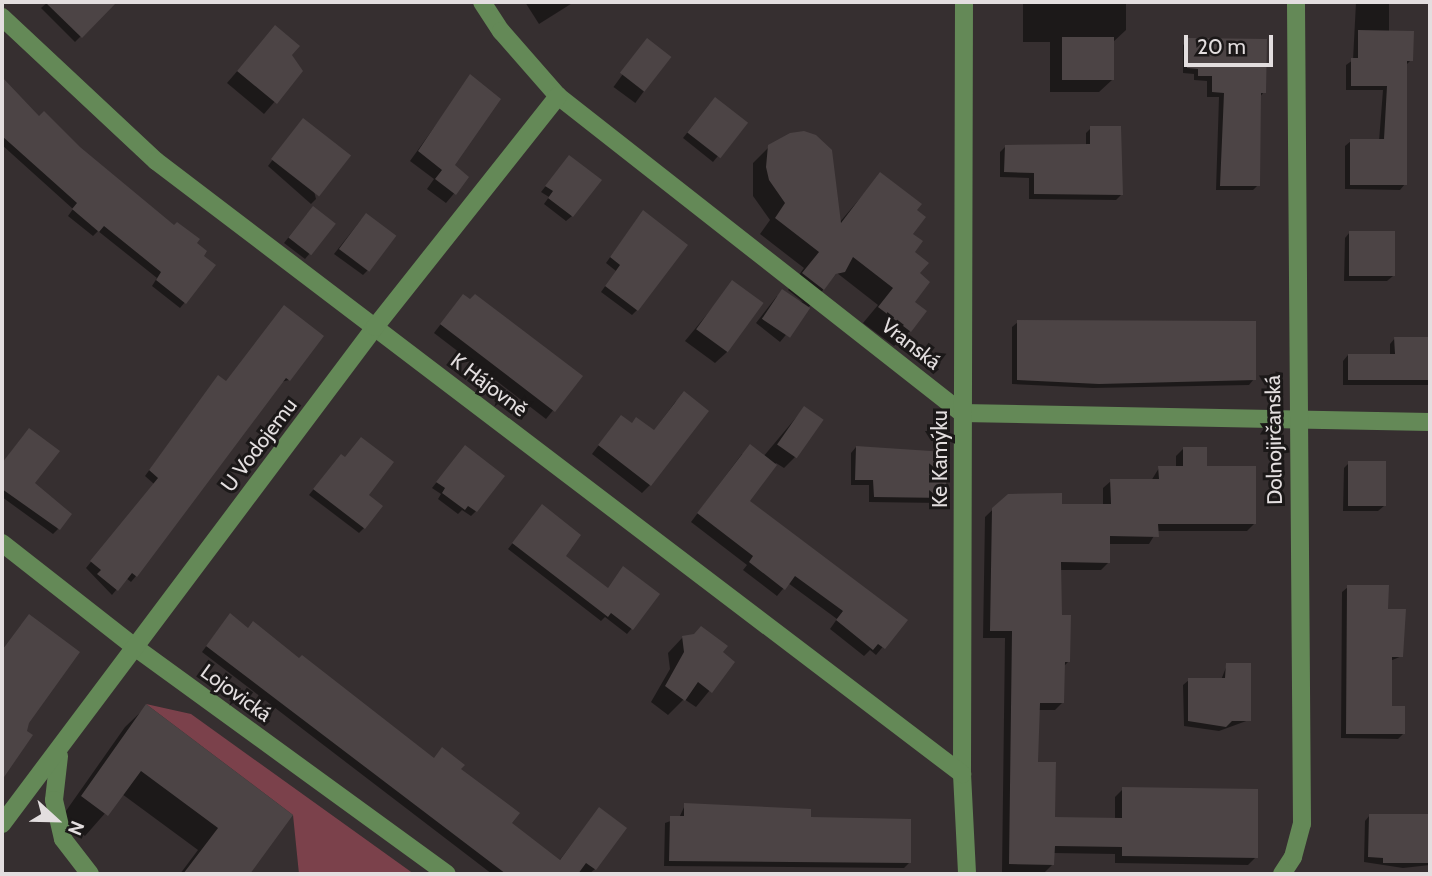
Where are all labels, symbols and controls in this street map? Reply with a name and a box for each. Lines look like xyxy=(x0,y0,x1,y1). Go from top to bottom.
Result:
scale bar xyxy=(1187,21,1276,65)
text: 20 m xyxy=(1197,34,1246,59)
street label: Vranská xyxy=(876,313,946,375)
street label: K Hájovně xyxy=(446,348,532,422)
street label: Dolnojirčanská xyxy=(1260,375,1288,505)
street label: U Vodojemu xyxy=(216,393,302,497)
street label: Ke Kamýku xyxy=(927,410,953,508)
street label: Lojovická xyxy=(196,659,276,727)
north arrow xyxy=(21,785,91,855)
text: N xyxy=(63,818,89,839)

